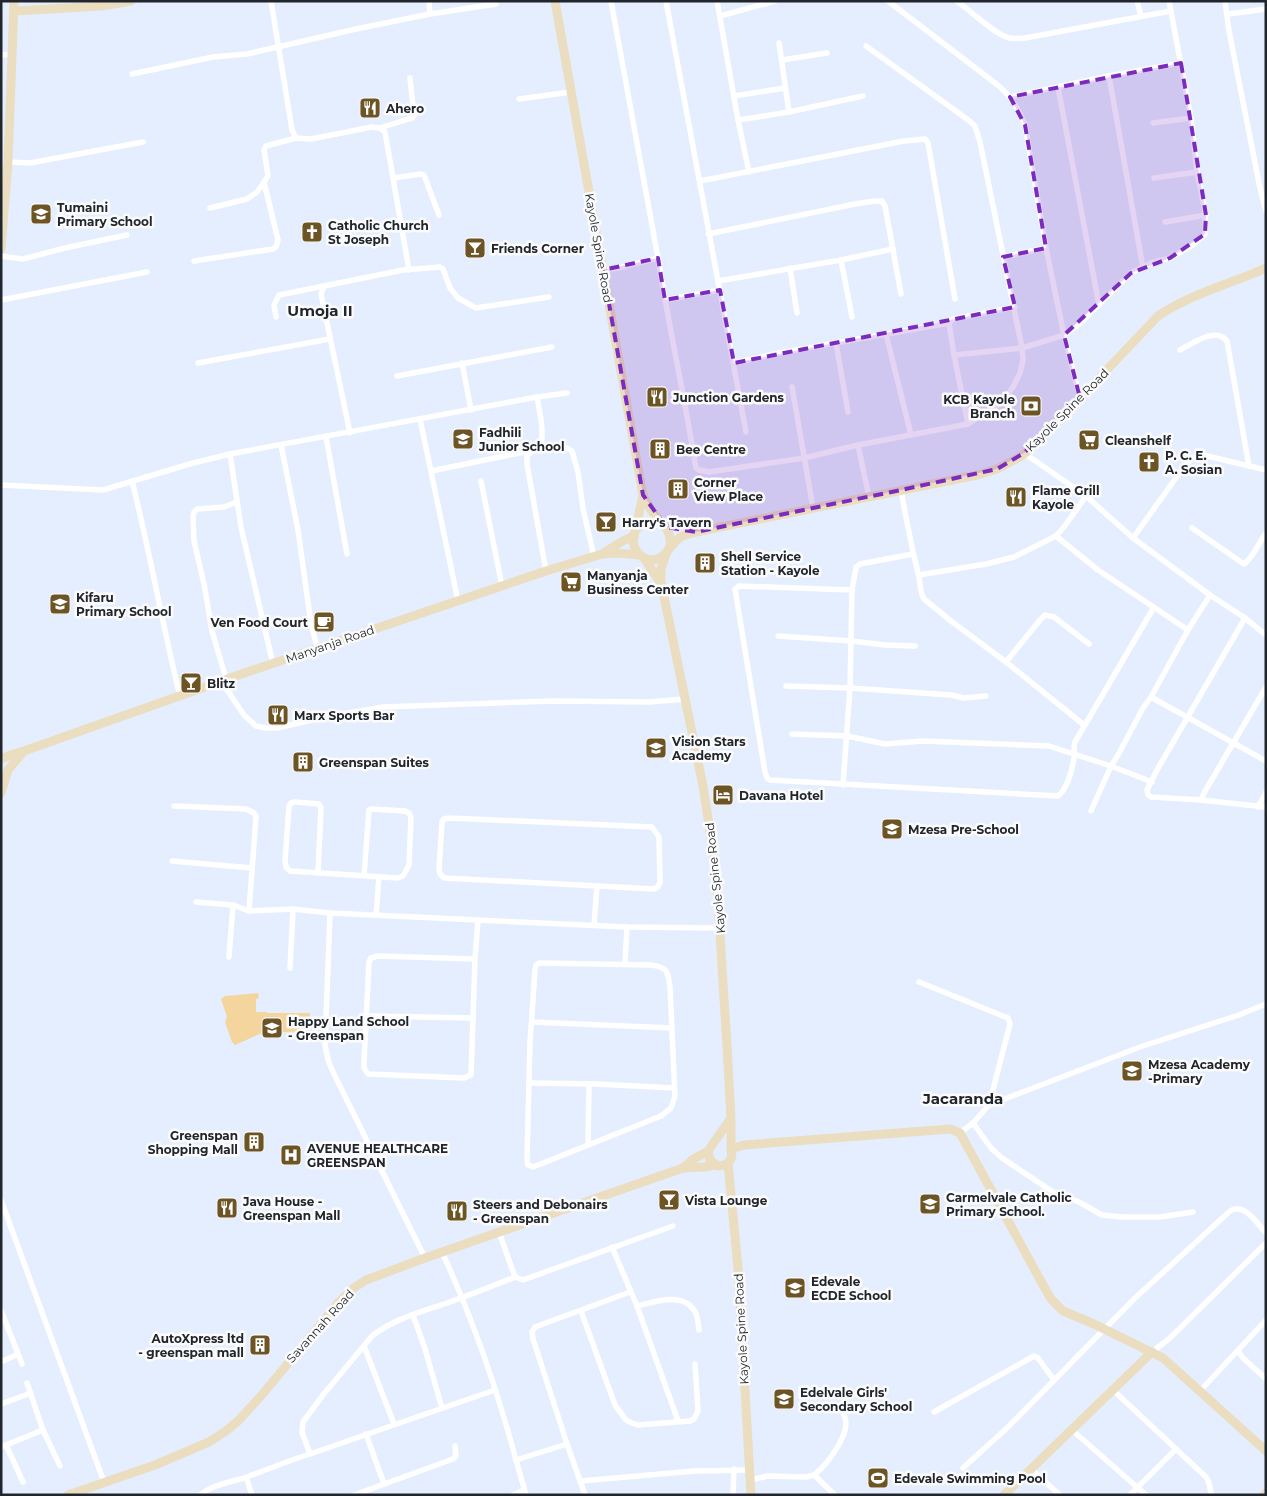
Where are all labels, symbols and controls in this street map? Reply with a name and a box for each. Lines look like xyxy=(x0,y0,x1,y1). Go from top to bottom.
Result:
restaurant icon: Ahero xyxy=(358,96,382,120)
place label: Ahero xyxy=(385,101,424,116)
street label: Kayole Spine Road xyxy=(582,192,616,304)
place label: Tumaini Primary School xyxy=(57,200,153,229)
school or university icon: Tumaini Primary School xyxy=(29,202,53,226)
place label: Catholic Church St Joseph xyxy=(328,218,429,247)
church icon: Catholic Church St Joseph xyxy=(300,220,324,244)
bar icon: Friends Corner xyxy=(463,236,487,260)
place label: Friends Corner xyxy=(491,241,584,256)
district label: Umoja II xyxy=(287,301,353,320)
street label: Kayole Spine Road xyxy=(1022,365,1112,455)
restaurant icon: Junction Gardens xyxy=(645,385,669,409)
place label: Junction Gardens xyxy=(672,390,785,405)
place label: KCB Kayole Branch xyxy=(943,392,1015,421)
bank icon: KCB Kayole Branch xyxy=(1019,394,1043,418)
place label: Fadhili Junior School xyxy=(478,425,565,454)
school or university icon: Fadhili Junior School xyxy=(451,427,475,451)
supermarket icon: Cleanshelf xyxy=(1077,428,1101,452)
place label: Cleanshelf xyxy=(1105,433,1172,448)
building icon: Bee Centre xyxy=(648,437,672,461)
place label: Bee Centre xyxy=(676,442,746,457)
place label: P. C. E. A. Sosian xyxy=(1164,448,1222,477)
church icon: P. C. E. A. Sosian xyxy=(1137,450,1161,474)
place label: Corner View Place xyxy=(693,475,763,504)
building icon: Corner View Place xyxy=(666,477,690,501)
place label: Flame Grill Kayole xyxy=(1032,483,1100,512)
restaurant icon: Flame Grill Kayole xyxy=(1004,485,1028,509)
bar icon: Harry's Tavern xyxy=(594,510,618,534)
place label: Harry's Tavern xyxy=(622,515,711,530)
place label: Shell Service Station - Kayole xyxy=(721,549,820,578)
building icon: Shell Service Station - Kayole xyxy=(693,551,717,575)
place label: Manyanja Business Center xyxy=(587,568,689,597)
supermarket icon: Manyanja Business Center xyxy=(559,570,583,594)
place label: Kifaru Primary School xyxy=(76,590,172,619)
school or university icon: Kifaru Primary School xyxy=(48,592,72,616)
cafe icon: Ven Food Court xyxy=(312,610,336,634)
place label: Ven Food Court xyxy=(209,615,309,630)
street label: Manyanja Road xyxy=(284,622,376,666)
bar icon: Blitz xyxy=(179,671,203,695)
place label: Blitz xyxy=(207,676,236,691)
restaurant icon: Marx Sports Bar xyxy=(266,703,290,727)
place label: Marx Sports Bar xyxy=(294,708,394,723)
place label: Vision Stars Academy xyxy=(671,734,746,763)
school or university icon: Vision Stars Academy xyxy=(644,736,668,760)
building icon: Greenspan Suites xyxy=(291,750,315,774)
place label: Greenspan Suites xyxy=(319,755,429,770)
hotel icon: Davana Hotel xyxy=(711,783,735,807)
place label: Davana Hotel xyxy=(739,788,823,803)
school or university icon: Mzesa Pre-School xyxy=(880,817,904,841)
street label: Kayole Spine Road xyxy=(702,822,728,934)
place label: Mzesa Pre-School xyxy=(908,822,1019,837)
place label: Happy Land School - Greenspan xyxy=(288,1014,409,1043)
school or university icon: Happy Land School - Greenspan xyxy=(260,1016,284,1040)
place label: Mzesa Academy -Primary xyxy=(1148,1057,1251,1086)
school or university icon: Mzesa Academy -Primary xyxy=(1120,1059,1144,1083)
district label: Jacaranda xyxy=(922,1089,1003,1108)
place label: Greenspan Shopping Mall xyxy=(148,1128,238,1157)
building icon: Greenspan Shopping Mall xyxy=(242,1130,266,1154)
place label: AVENUE HEALTHCARE GREENSPAN xyxy=(306,1141,448,1170)
hospital icon: AVENUE HEALTHCARE GREENSPAN xyxy=(279,1143,303,1167)
bar icon: Vista Lounge xyxy=(657,1188,681,1212)
place label: Carmelvale Catholic Primary School. xyxy=(946,1190,1072,1219)
school or university icon: Carmelvale Catholic Primary School. xyxy=(918,1192,942,1216)
place label: Vista Lounge xyxy=(684,1193,768,1208)
place label: Java House - Greenspan Mall xyxy=(242,1194,340,1223)
restaurant icon: Java House - Greenspan Mall xyxy=(215,1196,239,1220)
place label: Steers and Debonairs - Greenspan xyxy=(473,1197,608,1226)
restaurant icon: Steers and Debonairs - Greenspan xyxy=(445,1199,469,1223)
street label: Kayole Spine Road xyxy=(731,1273,751,1385)
place label: Edevale ECDE School xyxy=(811,1274,891,1303)
school or university icon: Edevale ECDE School xyxy=(783,1276,807,1300)
street label: Savannah Road xyxy=(283,1286,357,1366)
place label: AutoXpress ltd - greenspan mall xyxy=(138,1331,244,1360)
building icon: AutoXpress ltd - greenspan mall xyxy=(248,1333,272,1357)
place label: Edelvale Girls' Secondary School xyxy=(800,1385,912,1414)
school or university icon: Edelvale Girls' Secondary School xyxy=(772,1387,796,1411)
sports icon: Edevale Swimming Pool xyxy=(866,1466,890,1490)
place label: Edevale Swimming Pool xyxy=(894,1471,1046,1486)

